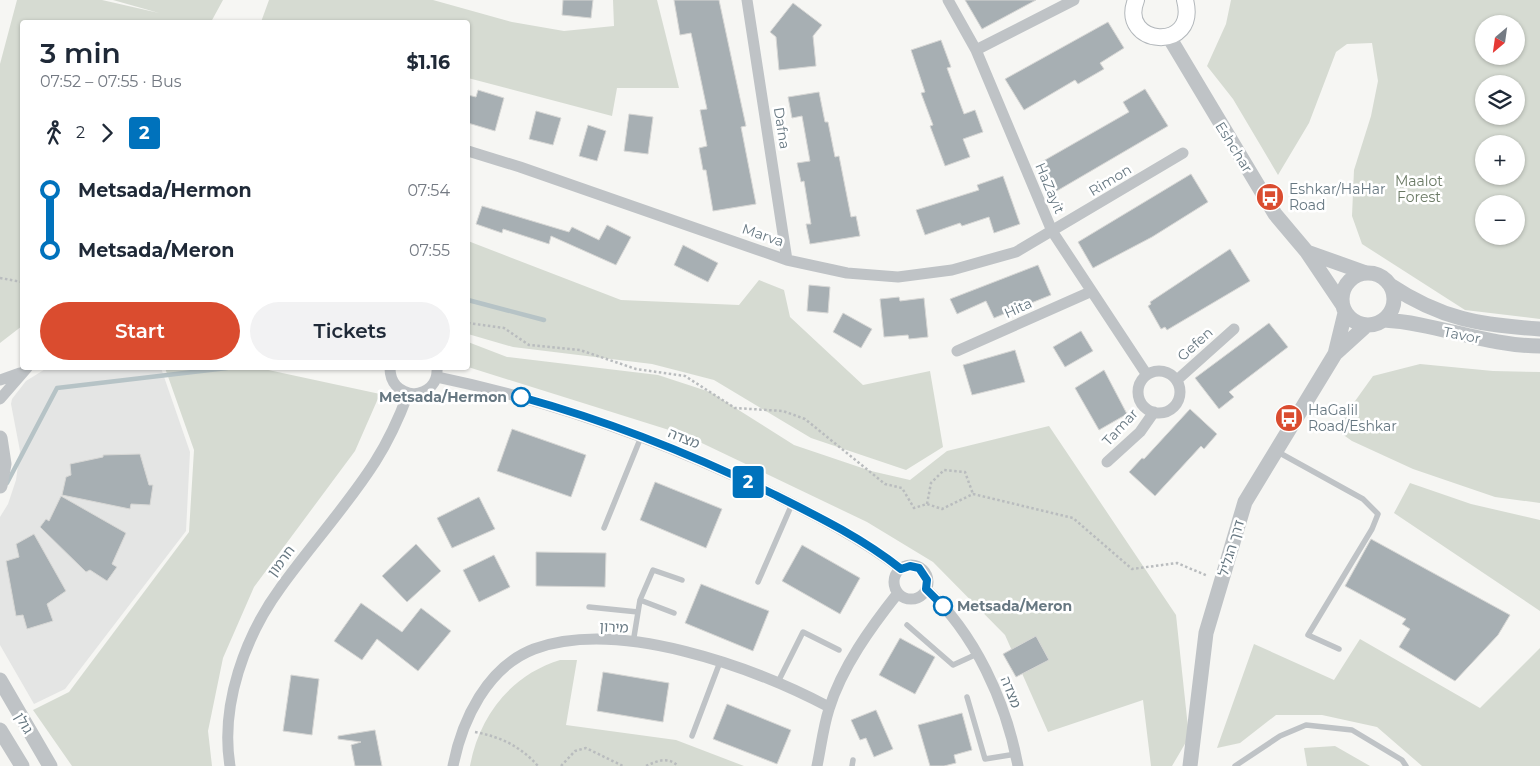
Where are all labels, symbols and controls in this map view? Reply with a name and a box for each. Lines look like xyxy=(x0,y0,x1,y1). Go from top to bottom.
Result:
north arrow xyxy=(1475,15,1525,65)
map controls xyxy=(1475,15,1525,245)
text: 3 min xyxy=(40,36,121,70)
text: $1.16 xyxy=(406,51,450,74)
text: 07:52 – 07:55 · Bus xyxy=(40,72,181,91)
button: layers xyxy=(1475,75,1525,125)
street label: Dafna xyxy=(770,106,794,150)
street label: Eshchar xyxy=(1211,118,1257,176)
icon: walk xyxy=(40,119,68,147)
icon: forward xyxy=(93,119,121,147)
text: 2 xyxy=(139,122,150,144)
text: 2 xyxy=(76,123,85,142)
button: + xyxy=(1475,135,1525,185)
street label: HaZayit xyxy=(1031,160,1069,217)
street label: Rimon xyxy=(1085,160,1135,200)
park label: Maalot Forest xyxy=(1395,172,1443,206)
text: Metsada/Hermon xyxy=(78,179,252,202)
place label: Eshkar/HaHar Road xyxy=(1289,180,1386,214)
text: 07:54 xyxy=(407,181,450,200)
bus stop icon: Eshkar/HaHar Road xyxy=(1255,182,1285,212)
button: − xyxy=(1475,195,1525,245)
street label: Marva xyxy=(740,219,786,251)
text: Metsada/Meron xyxy=(78,239,234,262)
text: 07:55 xyxy=(409,241,450,260)
street label: Hita xyxy=(1001,294,1035,322)
button: Start xyxy=(40,302,240,360)
button: Tickets xyxy=(250,302,450,360)
street label: Gefen xyxy=(1173,323,1217,365)
street label: Tavor xyxy=(1442,323,1483,347)
marker: Metsada/Hermon xyxy=(511,387,531,407)
place label: Metsada/Hermon xyxy=(379,388,507,406)
place label: HaGalil Road/Eshkar xyxy=(1308,401,1397,435)
bus stop icon: HaGalil Road/Eshkar xyxy=(1274,403,1304,433)
street label: Tamar xyxy=(1098,404,1142,449)
street label: מצדה xyxy=(665,424,703,452)
line badge: 2 xyxy=(732,466,764,498)
text: 2 xyxy=(743,471,753,493)
street label: דרך הגליל xyxy=(1214,517,1248,578)
street label: חרמון xyxy=(263,542,299,580)
marker: Metsada/Meron xyxy=(933,596,953,616)
place label: Metsada/Meron xyxy=(957,597,1072,615)
street label: מירון xyxy=(599,617,629,637)
street label: מצדה xyxy=(997,673,1025,711)
street label: גולן xyxy=(11,709,37,737)

